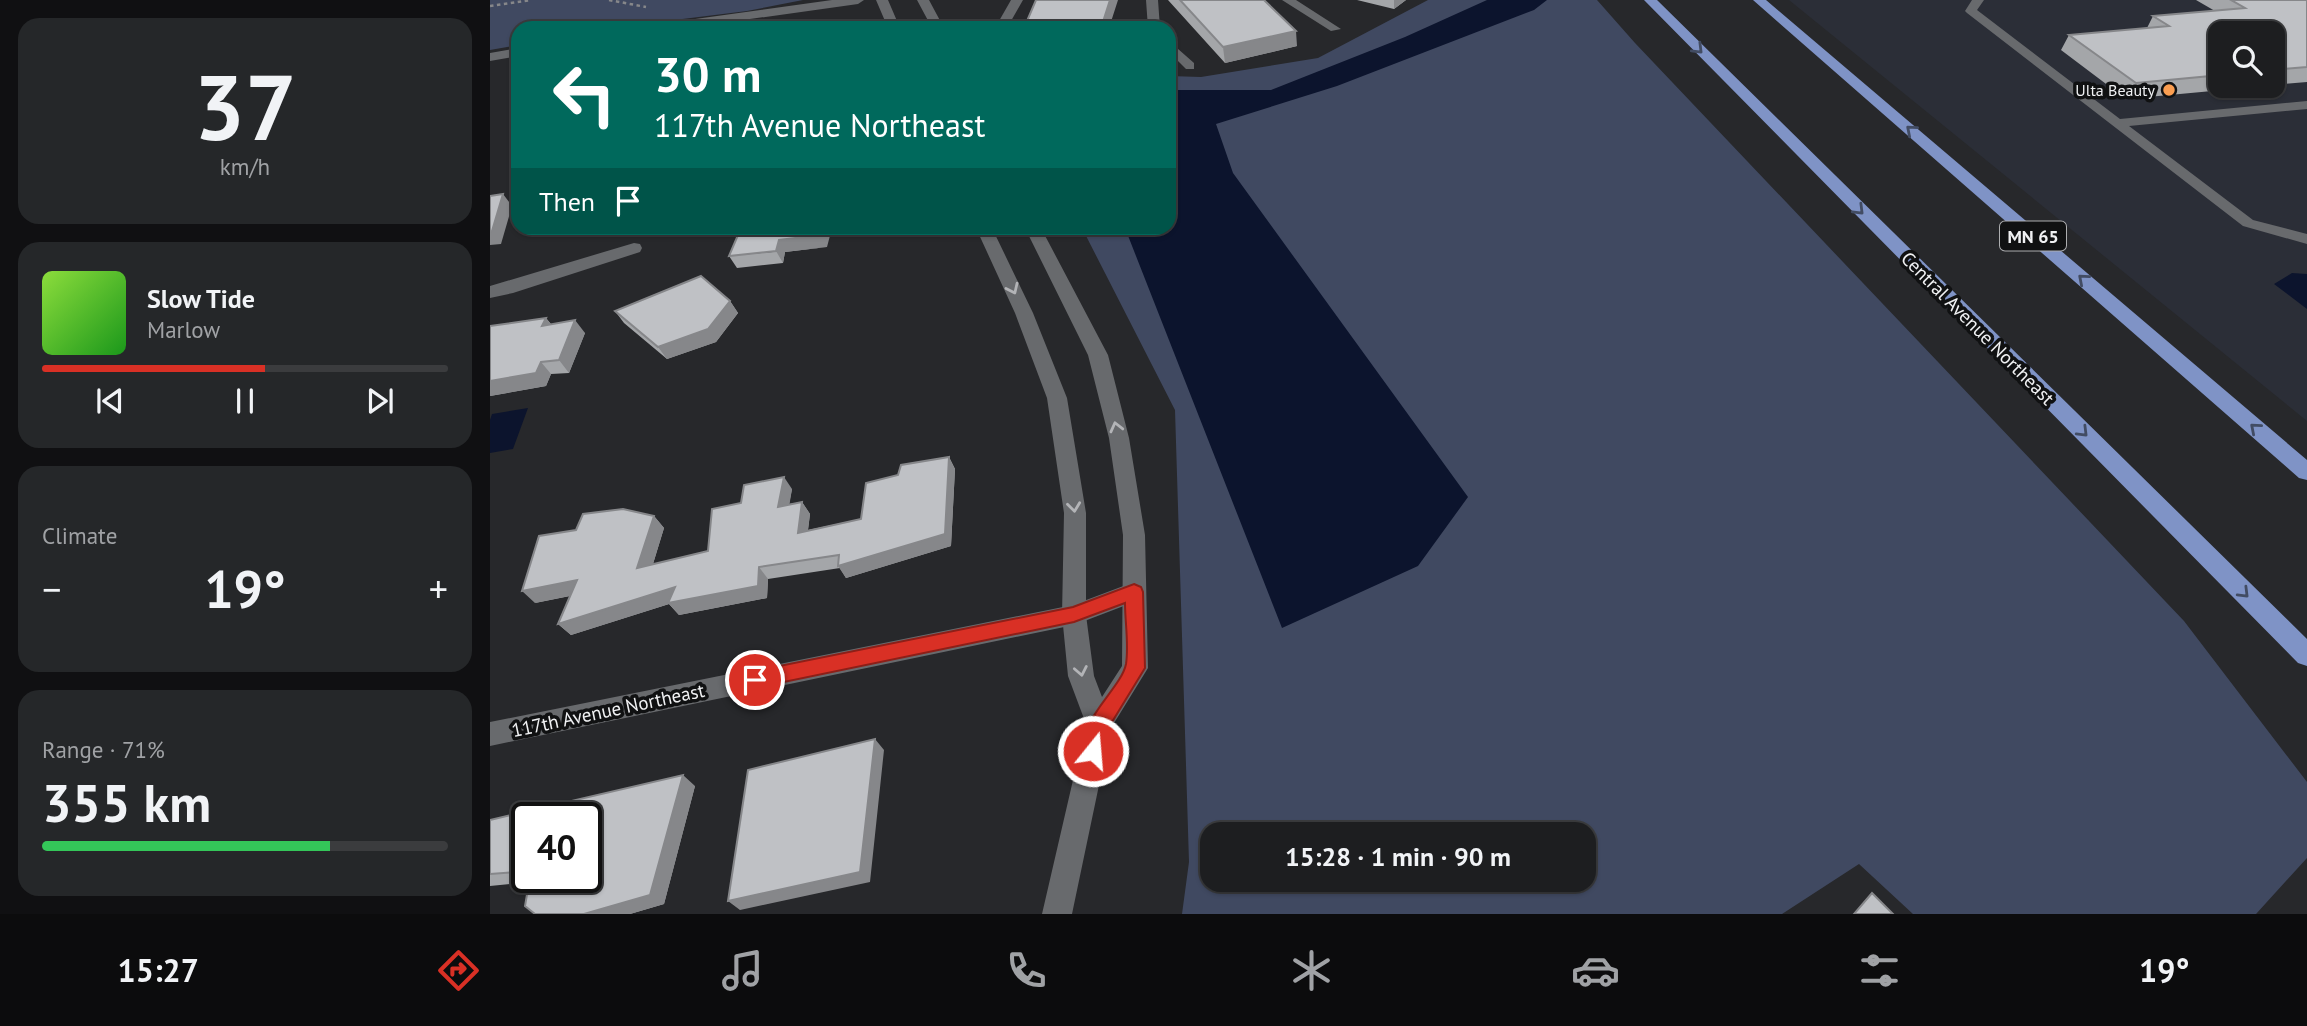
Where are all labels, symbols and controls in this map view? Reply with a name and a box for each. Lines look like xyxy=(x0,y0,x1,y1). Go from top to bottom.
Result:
map controls xyxy=(2208,21,2285,98)
button: search xyxy=(2208,21,2285,98)
one-way arrow xyxy=(1690,40,1703,53)
text: 30 m xyxy=(654,42,761,106)
text: 37 xyxy=(193,47,297,165)
icon: left xyxy=(539,49,630,140)
place label: Ulta Beauty xyxy=(2075,80,2156,100)
marker: Ulta Beauty xyxy=(2161,82,2177,98)
text: 117th Avenue Northeast xyxy=(654,104,985,146)
one-way arrow xyxy=(1906,126,1919,138)
text: km/h xyxy=(220,152,270,181)
icon: arrive xyxy=(609,182,647,220)
text: Then xyxy=(539,185,595,218)
one-way arrow xyxy=(1850,202,1863,215)
road number: MN 65 xyxy=(2000,222,2066,250)
street label: Central Avenue Northeast xyxy=(1896,246,2060,410)
one-way arrow xyxy=(2078,275,2091,287)
text: Slow Tide xyxy=(147,282,255,315)
one-way arrow xyxy=(1005,282,1019,294)
text: Marlow xyxy=(147,315,220,344)
icon: previous xyxy=(91,382,129,420)
icon: pause xyxy=(226,382,264,420)
icon: next xyxy=(361,382,399,420)
one-way arrow xyxy=(1110,421,1124,433)
one-way arrow xyxy=(2075,424,2088,437)
one-way arrow xyxy=(2251,424,2264,436)
one-way arrow xyxy=(1066,501,1081,513)
text: Climate xyxy=(42,521,117,550)
text: 19° xyxy=(204,555,286,622)
text: − xyxy=(42,564,61,613)
text: + xyxy=(429,564,448,613)
one-way arrow xyxy=(2236,584,2249,597)
pin xyxy=(725,650,785,710)
icon: arrive xyxy=(736,661,774,699)
one-way arrow xyxy=(1073,665,1088,677)
street label: 117th Avenue Northeast xyxy=(509,678,707,742)
position arrow xyxy=(1056,714,1130,788)
text: Range · 71% xyxy=(42,735,165,764)
text: 355 km xyxy=(42,769,211,836)
speed limit sign: 40 xyxy=(511,802,602,893)
text: 15:28 · 1 min · 90 m xyxy=(1285,840,1511,873)
icon: directions xyxy=(434,946,483,995)
icon: music xyxy=(718,946,767,995)
icon: phone xyxy=(1002,946,1051,995)
icon: climate xyxy=(1287,946,1336,995)
icon: car xyxy=(1571,946,1620,995)
icon: filters xyxy=(1855,946,1904,995)
text: 15:27 xyxy=(118,949,199,991)
text: 19° xyxy=(2139,949,2189,991)

